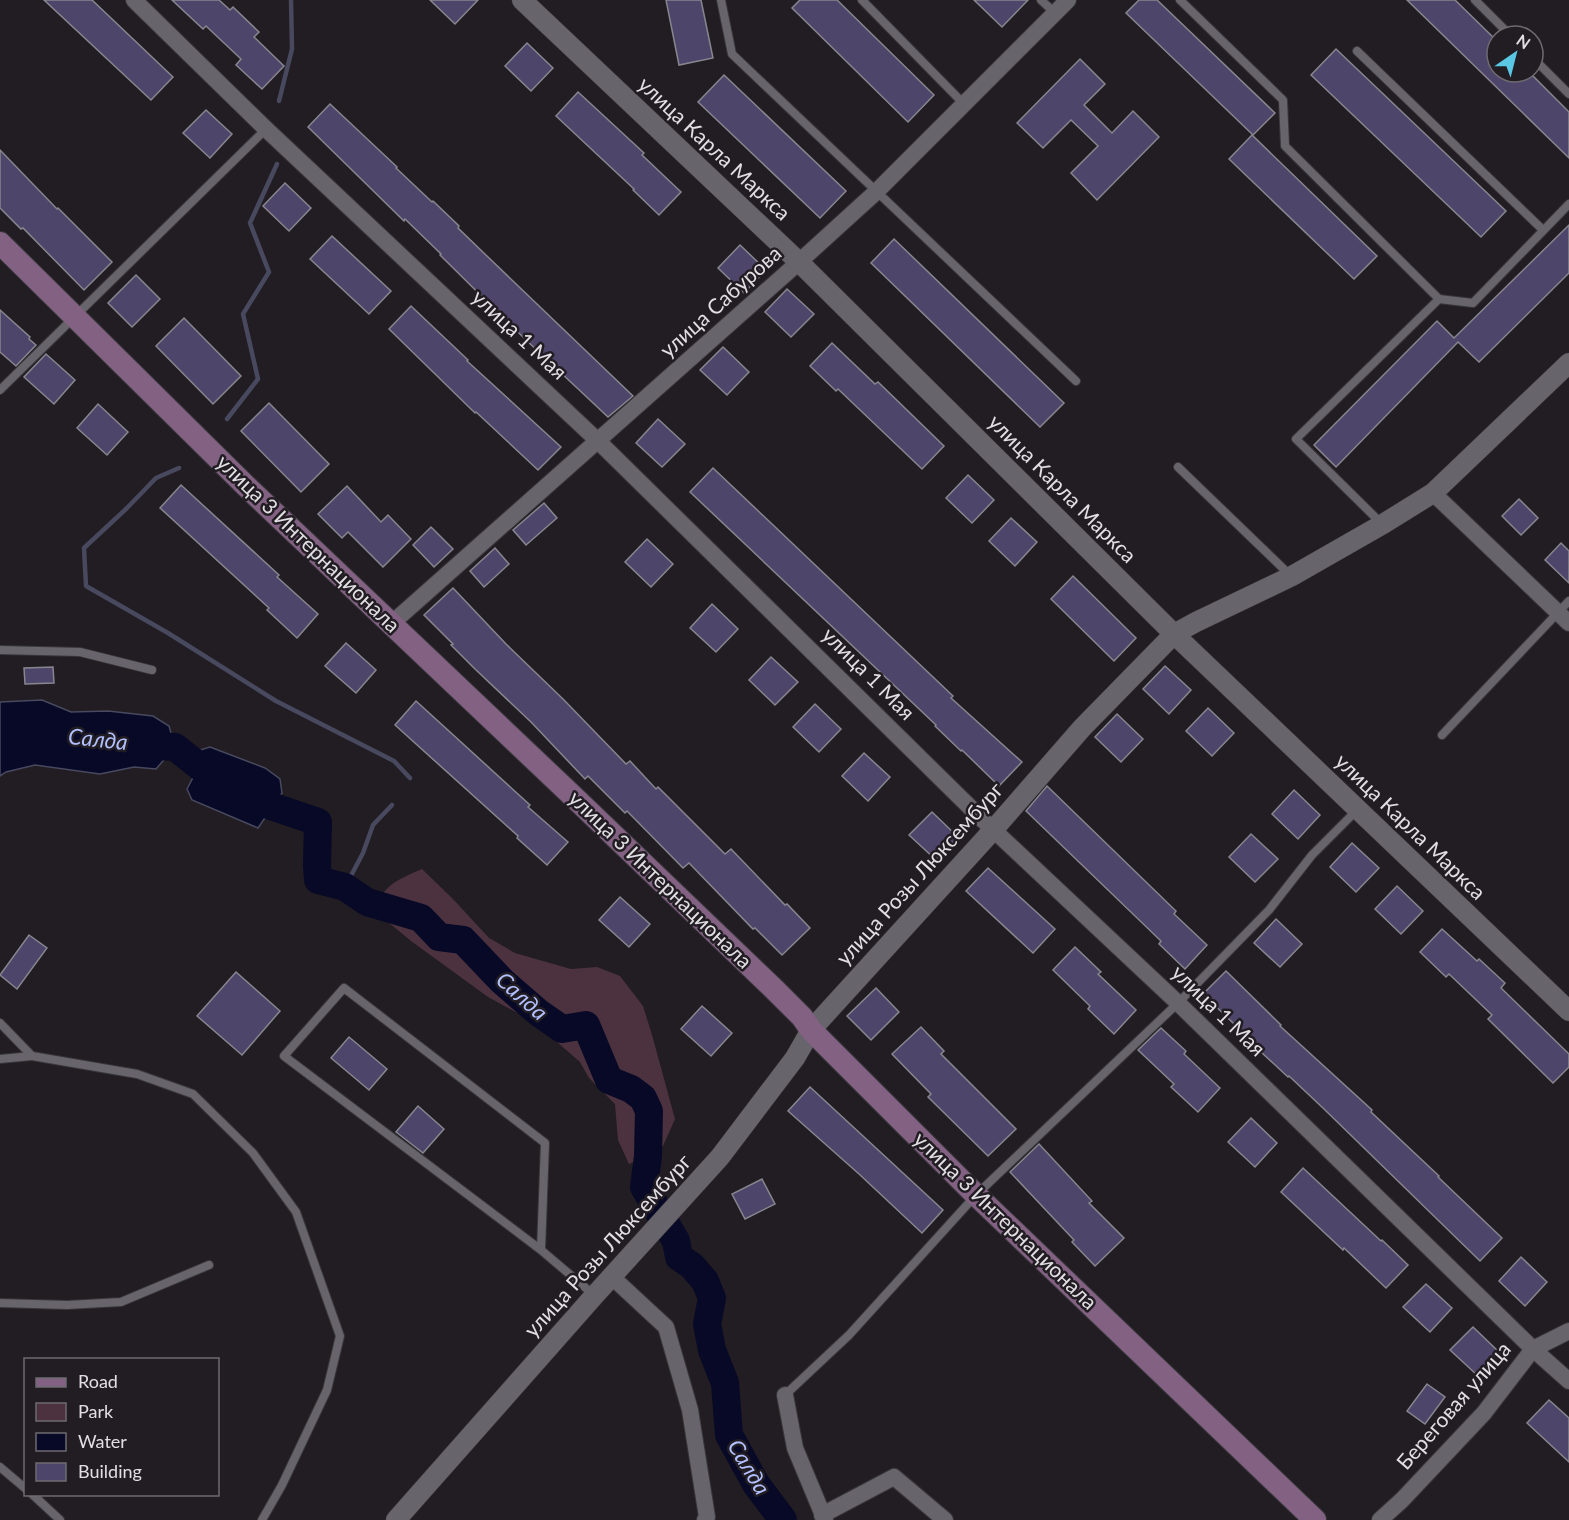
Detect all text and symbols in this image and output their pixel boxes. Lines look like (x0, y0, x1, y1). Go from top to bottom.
north arrow (1485, 24, 1545, 84)
text: N (1513, 30, 1534, 53)
street label: улица Карла Маркса (634, 71, 796, 225)
street label: улица Сабурова (654, 240, 786, 362)
street label: улица 1 Мая (468, 284, 573, 384)
street label: улица Карла Маркса (984, 409, 1142, 567)
street label: улица 3 Интернационала (212, 449, 406, 637)
street label: улица 1 Мая (818, 622, 920, 724)
water label: Салда (67, 722, 129, 755)
street label: улица Карла Маркса (1331, 748, 1491, 904)
street label: улица Розы Люксембург (830, 776, 1008, 970)
street label: улица 3 Интернационала (564, 785, 758, 973)
street label: улица 1 Мая (1167, 959, 1271, 1061)
water label: Салда (491, 966, 553, 1026)
street label: улица 3 Интернационала (909, 1126, 1103, 1314)
street label: улица Розы Люксембург (518, 1148, 696, 1342)
street label: Береговая улица (1391, 1336, 1515, 1474)
legend (24, 1358, 219, 1496)
text: Road (78, 1370, 118, 1392)
text: Park (78, 1400, 114, 1422)
text: Water (78, 1430, 127, 1452)
water label: Салда (723, 1434, 776, 1499)
text: Building (78, 1460, 142, 1482)

